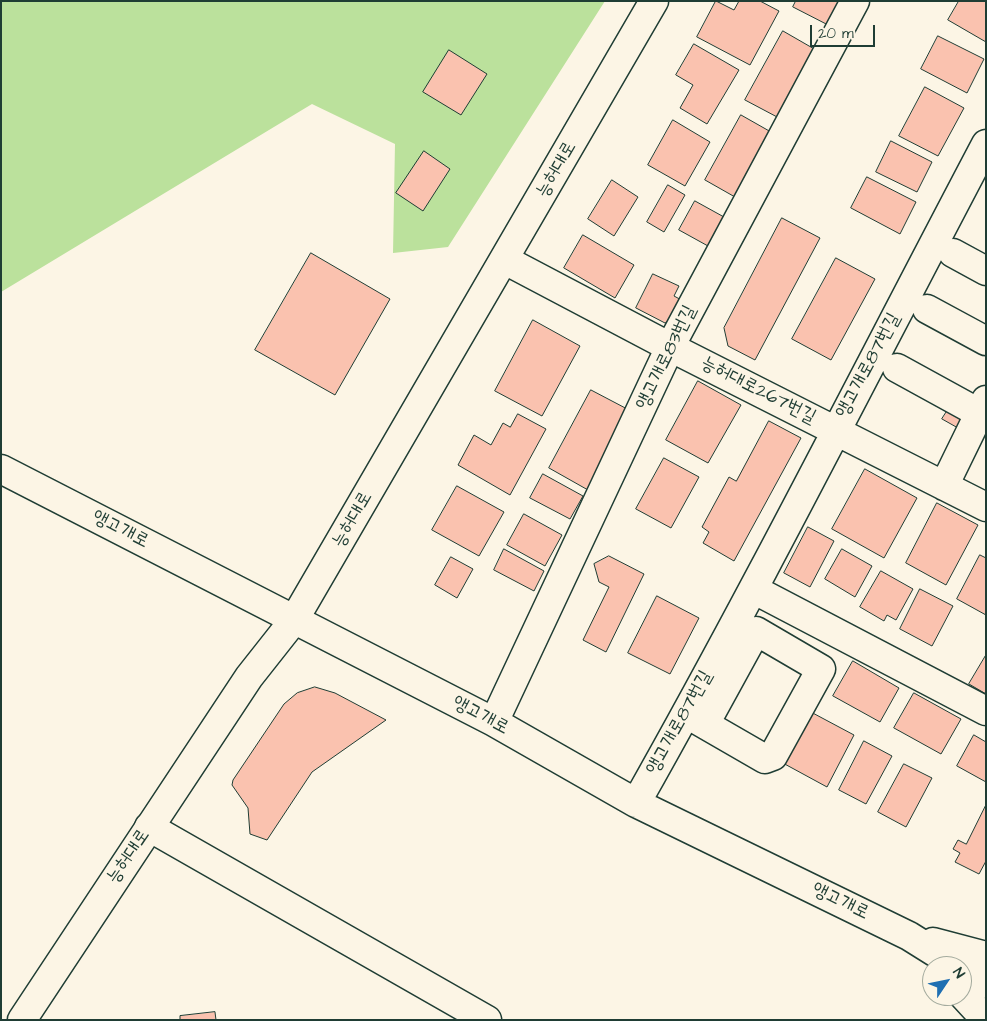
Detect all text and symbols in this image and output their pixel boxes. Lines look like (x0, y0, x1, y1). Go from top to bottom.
scale bar (812, 15, 877, 47)
text: 20 m (818, 23, 854, 44)
street label: 능허대로 (532, 138, 582, 202)
street label: 앵고개로83번길 (632, 302, 702, 414)
street label: 앵고개로87번길 (832, 310, 906, 422)
street label: 능허대로267번길 (697, 352, 819, 430)
street label: 능허대로 (328, 488, 378, 552)
street label: 앵고개로 (88, 506, 152, 554)
street label: 앵고개로87번길 (642, 667, 718, 779)
street label: 앵고개로 (448, 692, 512, 740)
street label: 능허대로 (102, 825, 156, 889)
street label: 앵고개로 (808, 878, 872, 926)
north arrow (922, 956, 972, 1006)
text: N (948, 964, 969, 982)

